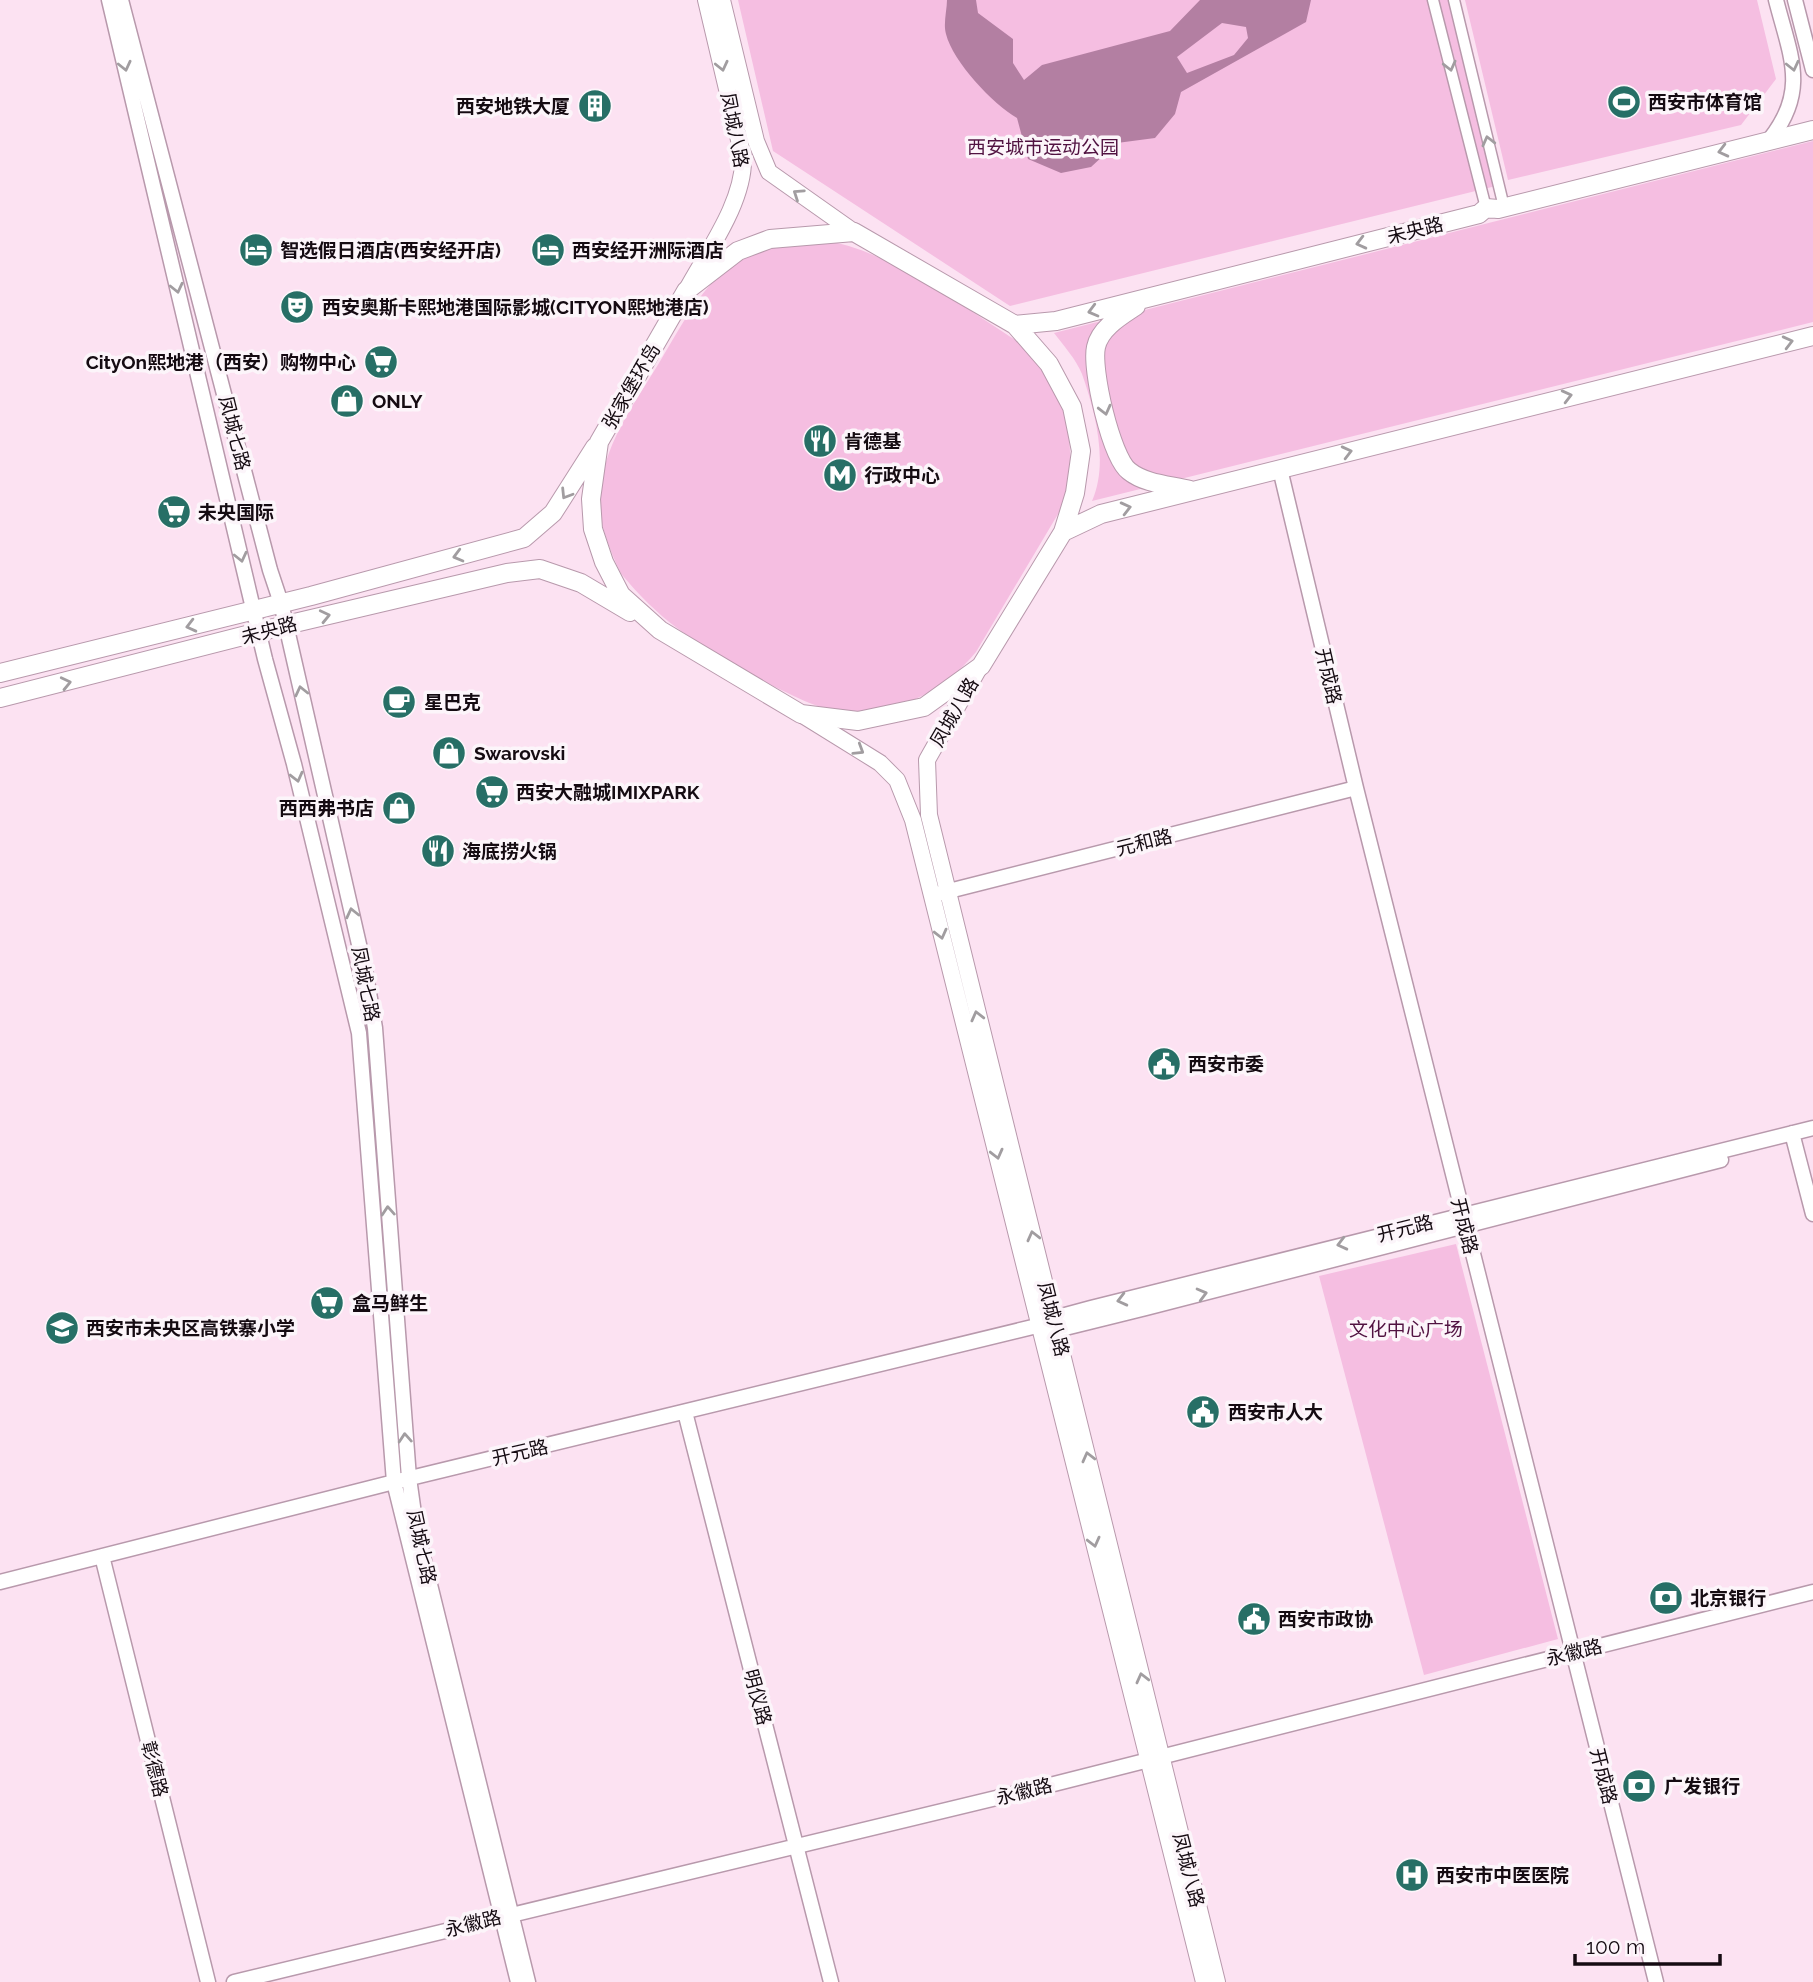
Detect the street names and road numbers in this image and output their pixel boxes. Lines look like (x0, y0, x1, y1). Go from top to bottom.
street label: 凤城八路 (717, 91, 753, 169)
street label: 未央路 (1385, 212, 1445, 248)
street label: 张家堡环岛 (598, 339, 664, 433)
street label: 凤城七路 (215, 393, 255, 473)
street label: 未央路 (239, 612, 299, 648)
street label: 开成路 (1312, 646, 1346, 706)
street label: 凤城八路 (925, 674, 983, 750)
street label: 元和路 (1114, 824, 1174, 860)
street label: 凤城七路 (348, 945, 384, 1023)
street label: 开成路 (1447, 1196, 1483, 1256)
street label: 开元路 (1375, 1210, 1435, 1246)
street label: 凤城八路 (1034, 1279, 1074, 1359)
street label: 开元路 (490, 1435, 550, 1469)
street label: 凤城七路 (403, 1508, 441, 1586)
street label: 永徽路 (1544, 1634, 1604, 1670)
street label: 明仪路 (740, 1667, 776, 1727)
street label: 彰德路 (137, 1739, 173, 1799)
street label: 开成路 (1586, 1746, 1622, 1806)
street label: 永徽路 (994, 1773, 1054, 1809)
street label: 凤城八路 (1169, 1830, 1209, 1910)
street label: 永徽路 (443, 1905, 503, 1941)

